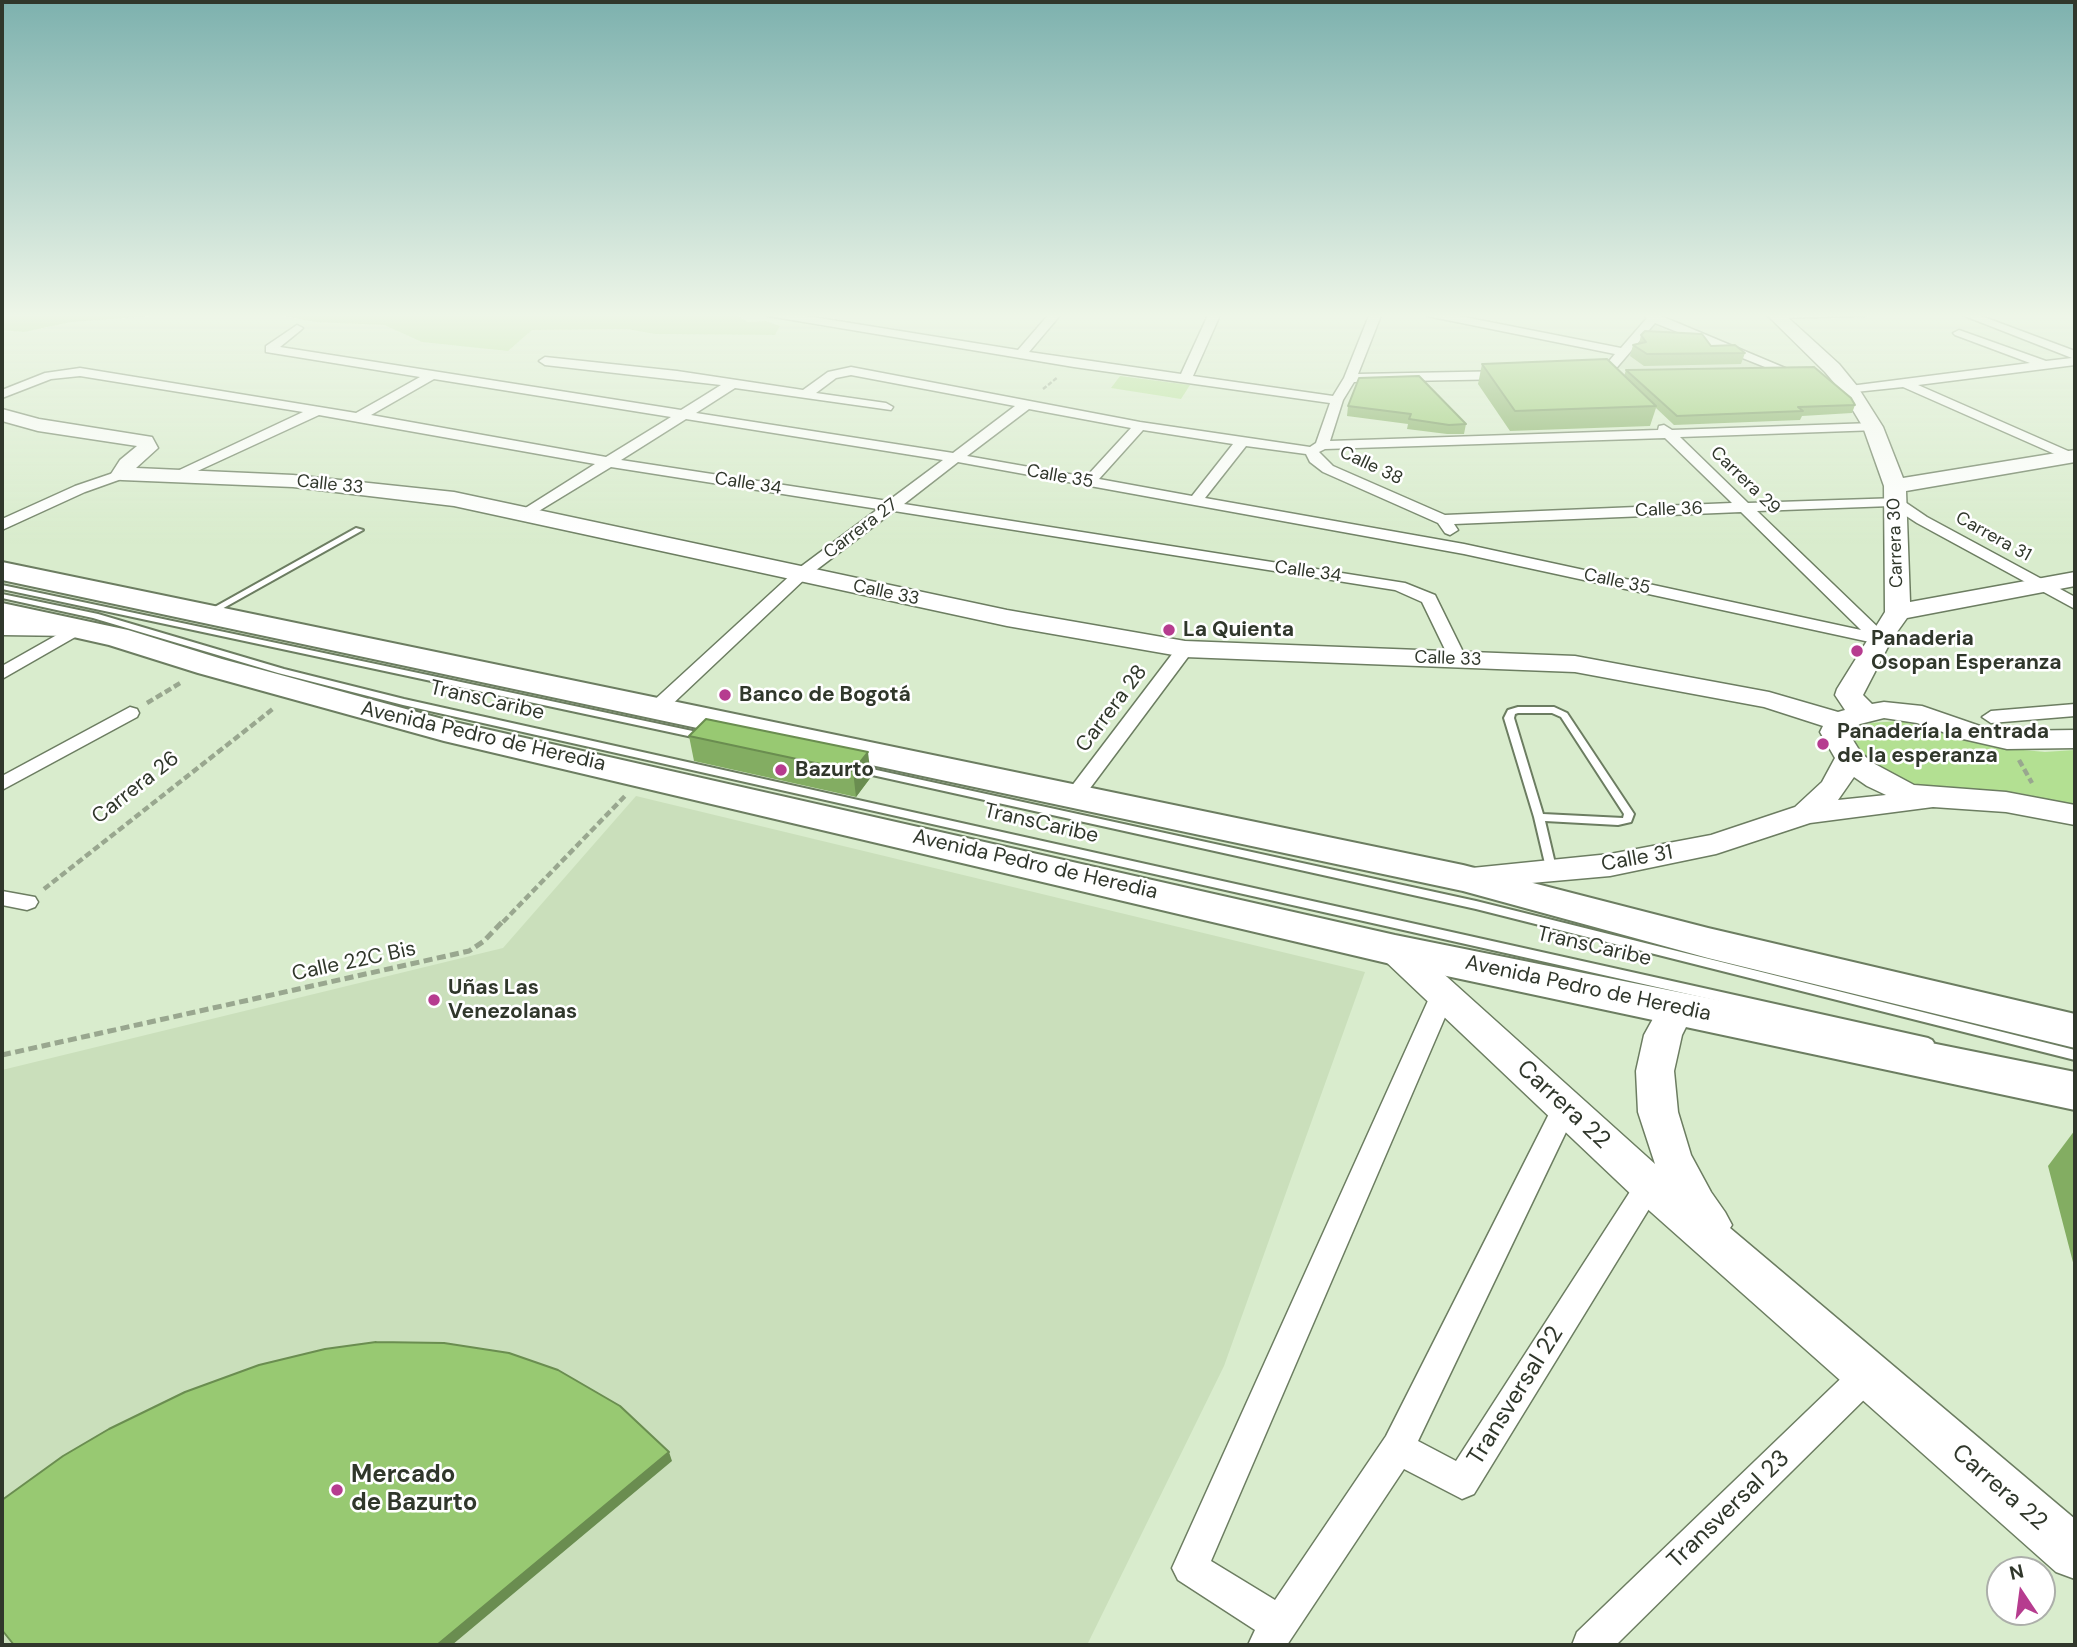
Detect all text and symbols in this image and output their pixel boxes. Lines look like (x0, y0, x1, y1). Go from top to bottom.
street label: Calle 38 (1336, 442, 1406, 490)
street label: Carrera 29 (1706, 442, 1784, 520)
street label: Calle 35 (1025, 461, 1095, 493)
street label: Calle 34 (713, 468, 783, 500)
street label: Calle 33 (296, 471, 364, 499)
street label: Carrera 27 (820, 494, 902, 564)
street label: Calle 36 (1635, 498, 1703, 522)
street label: Carrera 30 (1884, 498, 1908, 588)
street label: Carrera 31 (1951, 507, 2035, 567)
street label: Calle 34 (1273, 557, 1343, 587)
street label: Calle 35 (1582, 564, 1652, 600)
street label: Calle 33 (851, 575, 921, 611)
place label: La Quienta (1183, 617, 1294, 643)
marker: La Quienta (1161, 622, 1177, 638)
place label: Panaderia Osopan Esperanza (1871, 626, 2062, 676)
marker: Panaderia Osopan Esperanza (1849, 643, 1865, 659)
street label: Calle 33 (1414, 647, 1482, 671)
street label: Carrera 28 (1071, 660, 1153, 758)
street label: TransCaribe (427, 676, 547, 726)
place label: Banco de Bogotá (739, 682, 911, 708)
marker: Banco de Bogotá (717, 687, 733, 703)
street label: Avenida Pedro de Heredia (358, 697, 608, 777)
place label: Panadería la entrada de la esperanza (1837, 719, 2049, 769)
marker: Panadería la entrada de la esperanza (1815, 736, 1831, 752)
street label: Carrera 26 (87, 746, 185, 830)
place label: Bazurto (795, 757, 874, 783)
marker: Bazurto (773, 762, 789, 778)
street label: TransCaribe (981, 799, 1101, 849)
street label: Avenida Pedro de Heredia (910, 825, 1160, 905)
street label: Calle 31 (1599, 840, 1675, 878)
street label: TransCaribe (1534, 922, 1654, 972)
street label: Calle 22C Bis (290, 937, 418, 987)
street label: Avenida Pedro de Heredia (1463, 951, 1713, 1027)
place label: Uñas Las Venezolanas (448, 975, 577, 1025)
marker: Uñas Las Venezolanas (426, 992, 442, 1008)
street label: Carrera 22 (1510, 1055, 1616, 1155)
street label: Transversal 22 (1462, 1321, 1570, 1471)
street label: Carrera 22 (1945, 1439, 2053, 1537)
street label: Transversal 23 (1662, 1445, 1796, 1575)
place label: Mercado de Bazurto (351, 1462, 477, 1518)
marker: Mercado de Bazurto (329, 1482, 345, 1498)
north arrow (1986, 1556, 2056, 1626)
text: N (2007, 1558, 2026, 1586)

